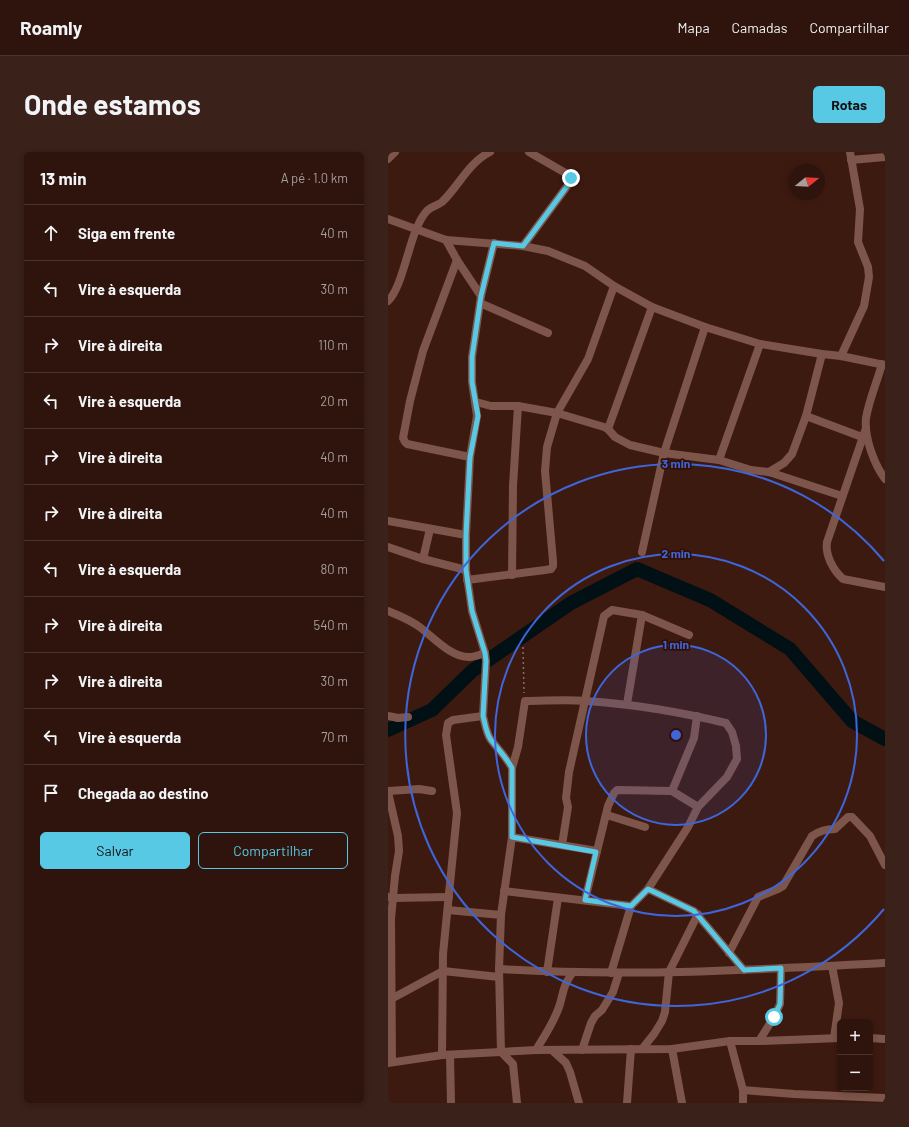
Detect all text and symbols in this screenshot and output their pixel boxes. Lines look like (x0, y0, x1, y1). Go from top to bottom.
text: Roamly (20, 16, 82, 39)
text: Mapa (678, 19, 710, 36)
text: Camadas (732, 19, 787, 36)
text: Compartilhar (809, 19, 889, 36)
button: Rotas (813, 86, 885, 123)
text: Onde estamos (24, 87, 201, 121)
north arrow (789, 164, 825, 200)
text: 13 min (40, 168, 86, 188)
route end (562, 169, 580, 187)
text: A pé · 1.0 km (281, 170, 348, 186)
icon: ahead (40, 222, 62, 244)
text: Siga em frente (78, 224, 175, 242)
text: 40 m (320, 225, 348, 241)
icon: left (40, 278, 62, 300)
text: Vire à esquerda (78, 280, 181, 298)
text: 30 m (321, 281, 348, 297)
icon: right (40, 334, 62, 356)
text: Vire à direita (78, 336, 162, 354)
text: 110 m (318, 337, 348, 353)
icon: left (40, 390, 62, 412)
text: Vire à esquerda (78, 392, 181, 410)
text: 20 m (320, 393, 348, 409)
icon: right (40, 446, 62, 468)
text: Vire à direita (78, 448, 162, 466)
text: 40 m (320, 449, 348, 465)
text: 3 min (662, 456, 690, 470)
icon: right (40, 502, 62, 524)
text: Vire à direita (78, 504, 162, 522)
text: 40 m (320, 505, 348, 521)
text: 2 min (662, 546, 690, 560)
icon: left (40, 558, 62, 580)
text: Vire à esquerda (78, 560, 181, 578)
text: 80 m (321, 561, 348, 577)
icon: right (40, 614, 62, 636)
text: Vire à direita (78, 616, 162, 634)
text: 540 m (313, 617, 348, 633)
text: 1 min (663, 637, 689, 651)
icon: right (40, 670, 62, 692)
text: Vire à direita (78, 672, 162, 690)
text: 30 m (321, 673, 348, 689)
icon: left (40, 726, 62, 748)
text: Vire à esquerda (78, 728, 181, 746)
centre of rings (669, 728, 683, 742)
text: 70 m (321, 729, 348, 745)
icon: arrive (40, 782, 62, 804)
text: Chegada ao destino (78, 784, 209, 802)
button: Salvar (40, 832, 190, 869)
button: Compartilhar (198, 832, 348, 869)
route start (765, 1008, 783, 1026)
map controls (837, 1019, 873, 1091)
button: + (837, 1019, 873, 1055)
button: − (837, 1055, 873, 1091)

